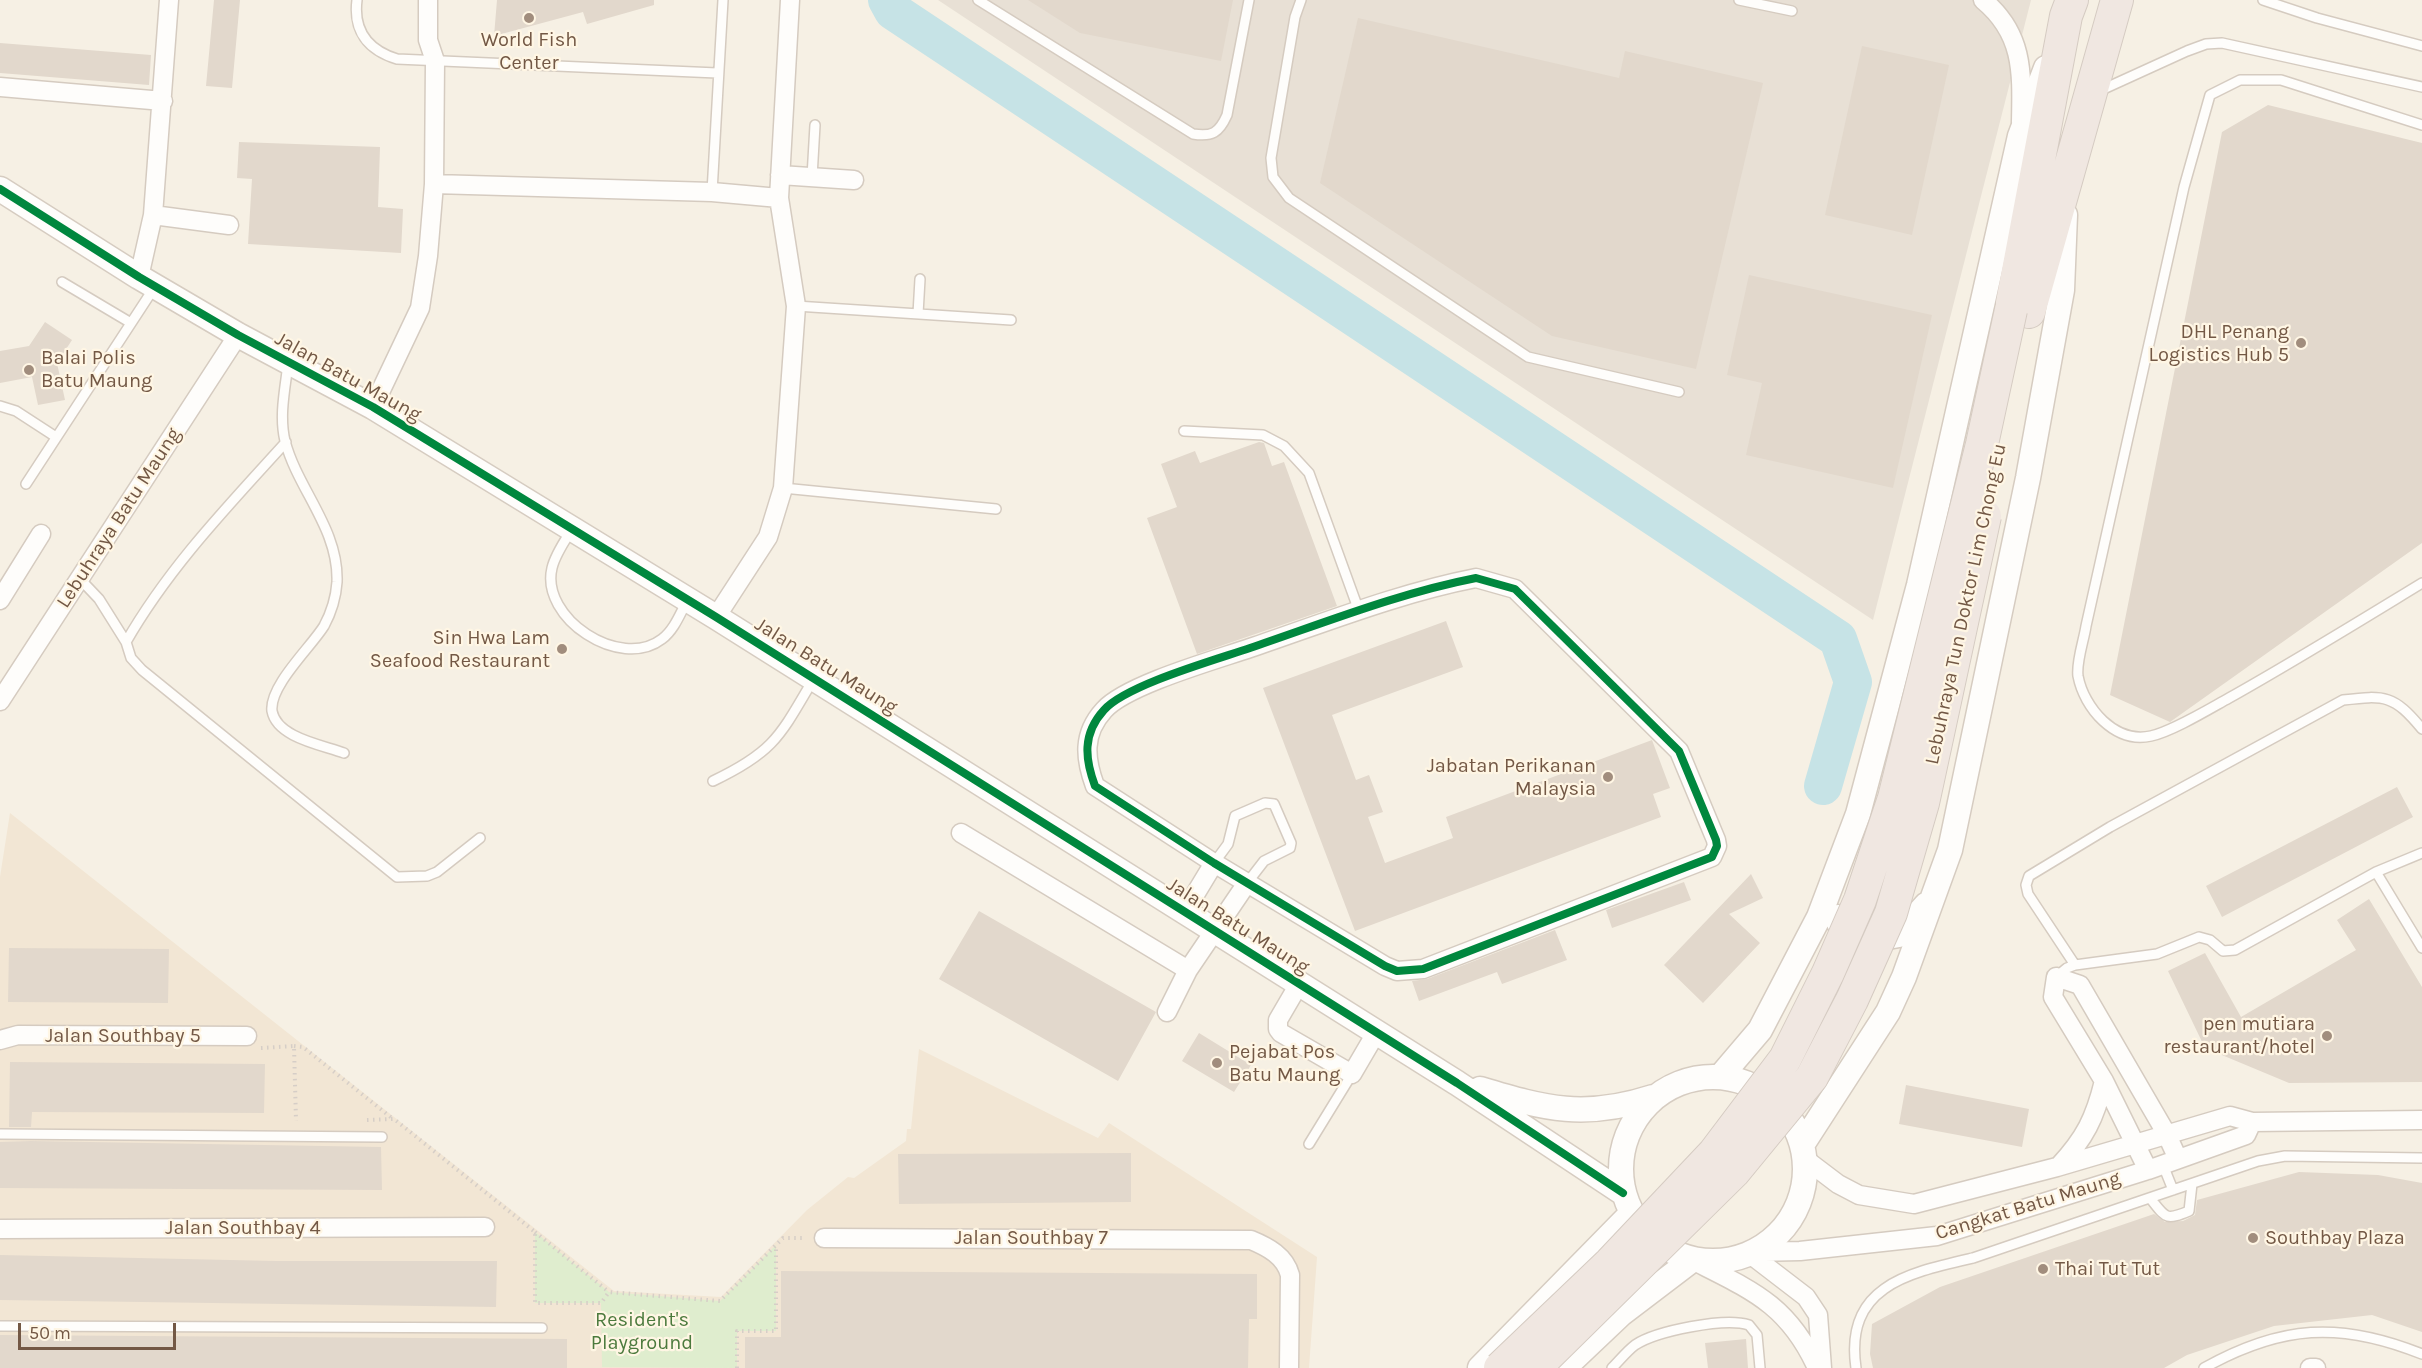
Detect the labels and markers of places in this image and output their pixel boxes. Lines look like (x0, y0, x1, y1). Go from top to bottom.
marker: World Fish Center (522, 11, 536, 25)
place label: World Fish Center (481, 28, 577, 75)
place label: DHL Penang Logistics Hub 5 (2149, 320, 2289, 367)
marker: DHL Penang Logistics Hub 5 (2294, 336, 2308, 350)
place label: Balai Polis Batu Maung (41, 346, 152, 393)
marker: Balai Polis Batu Maung (22, 363, 36, 377)
place label: Sin Hwa Lam Seafood Restaurant (370, 626, 550, 673)
marker: Sin Hwa Lam Seafood Restaurant (555, 642, 569, 656)
place label: Jabatan Perikanan Malaysia (1427, 754, 1596, 801)
marker: Jabatan Perikanan Malaysia (1601, 770, 1615, 784)
place label: pen mutiara restaurant/hotel (2164, 1012, 2315, 1059)
marker: pen mutiara restaurant/hotel (2320, 1029, 2334, 1043)
place label: Pejabat Pos Batu Maung (1229, 1040, 1340, 1087)
marker: Pejabat Pos Batu Maung (1210, 1056, 1224, 1070)
place label: Southbay Plaza (2265, 1226, 2405, 1250)
marker: Southbay Plaza (2246, 1231, 2260, 1245)
place label: Thai Tut Tut (2055, 1257, 2160, 1281)
marker: Thai Tut Tut (2036, 1262, 2050, 1276)

